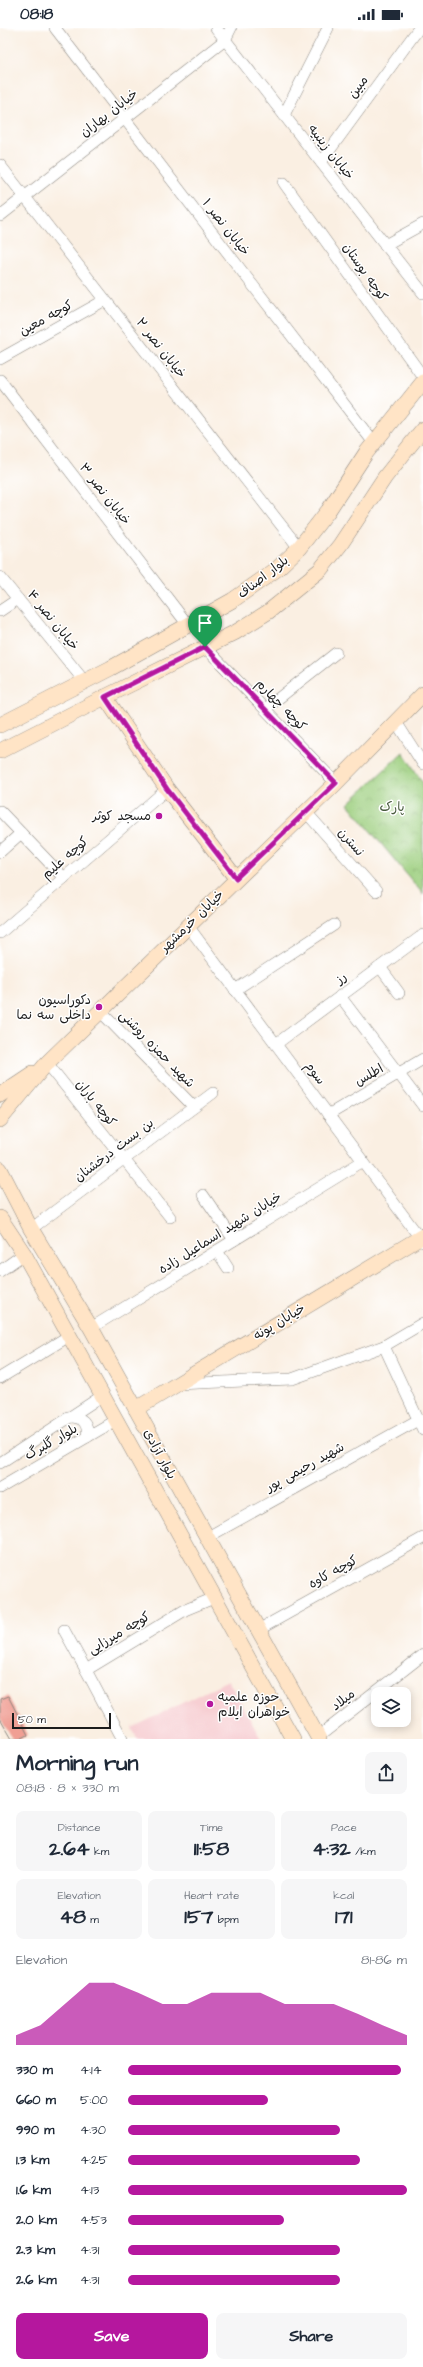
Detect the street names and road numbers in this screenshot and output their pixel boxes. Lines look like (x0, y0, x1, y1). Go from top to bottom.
street label: مبین (344, 72, 372, 102)
street label: خیابان بهاران (76, 85, 142, 141)
street label: خیابان زینبیه (304, 121, 358, 183)
street label: خیابان نصر ۱ (198, 195, 254, 259)
street label: کوچه بوستان (338, 239, 392, 305)
street label: کوچه معین (16, 296, 76, 340)
street label: خیابان نصر ۲ (132, 314, 190, 382)
street label: خیابان نصر ۳ (75, 459, 135, 529)
street label: بلوار اصناف (234, 551, 292, 603)
street label: خیابان نصر ۴ (23, 586, 83, 654)
street label: کوچه چهارم (251, 675, 311, 736)
street label: نسترن (334, 824, 368, 860)
street label: کوچه علیم (38, 832, 93, 884)
street label: خیابان خرمشهر (155, 886, 228, 957)
street label: رز (331, 968, 350, 989)
street label: شهید حمزه روشنی (115, 1006, 199, 1092)
street label: سوم (300, 1058, 330, 1089)
street label: اطلس (351, 1060, 387, 1090)
street label: کوچه باران (72, 1076, 121, 1131)
street label: بن بست درخشنان (70, 1114, 158, 1186)
street label: خیابان شهید اسماعیل زاده (155, 1188, 285, 1278)
street label: خیابان پونه (249, 1299, 309, 1345)
street label: بلوار گلبرگ (21, 1420, 81, 1464)
street label: بلوار آزادی (139, 1426, 181, 1482)
street label: شهید رحیمی پور (262, 1438, 347, 1496)
street label: کوچه کاوه (305, 1551, 361, 1593)
street label: کوچه میرزایی (85, 1607, 154, 1659)
street label: میلاد (327, 1685, 359, 1715)

